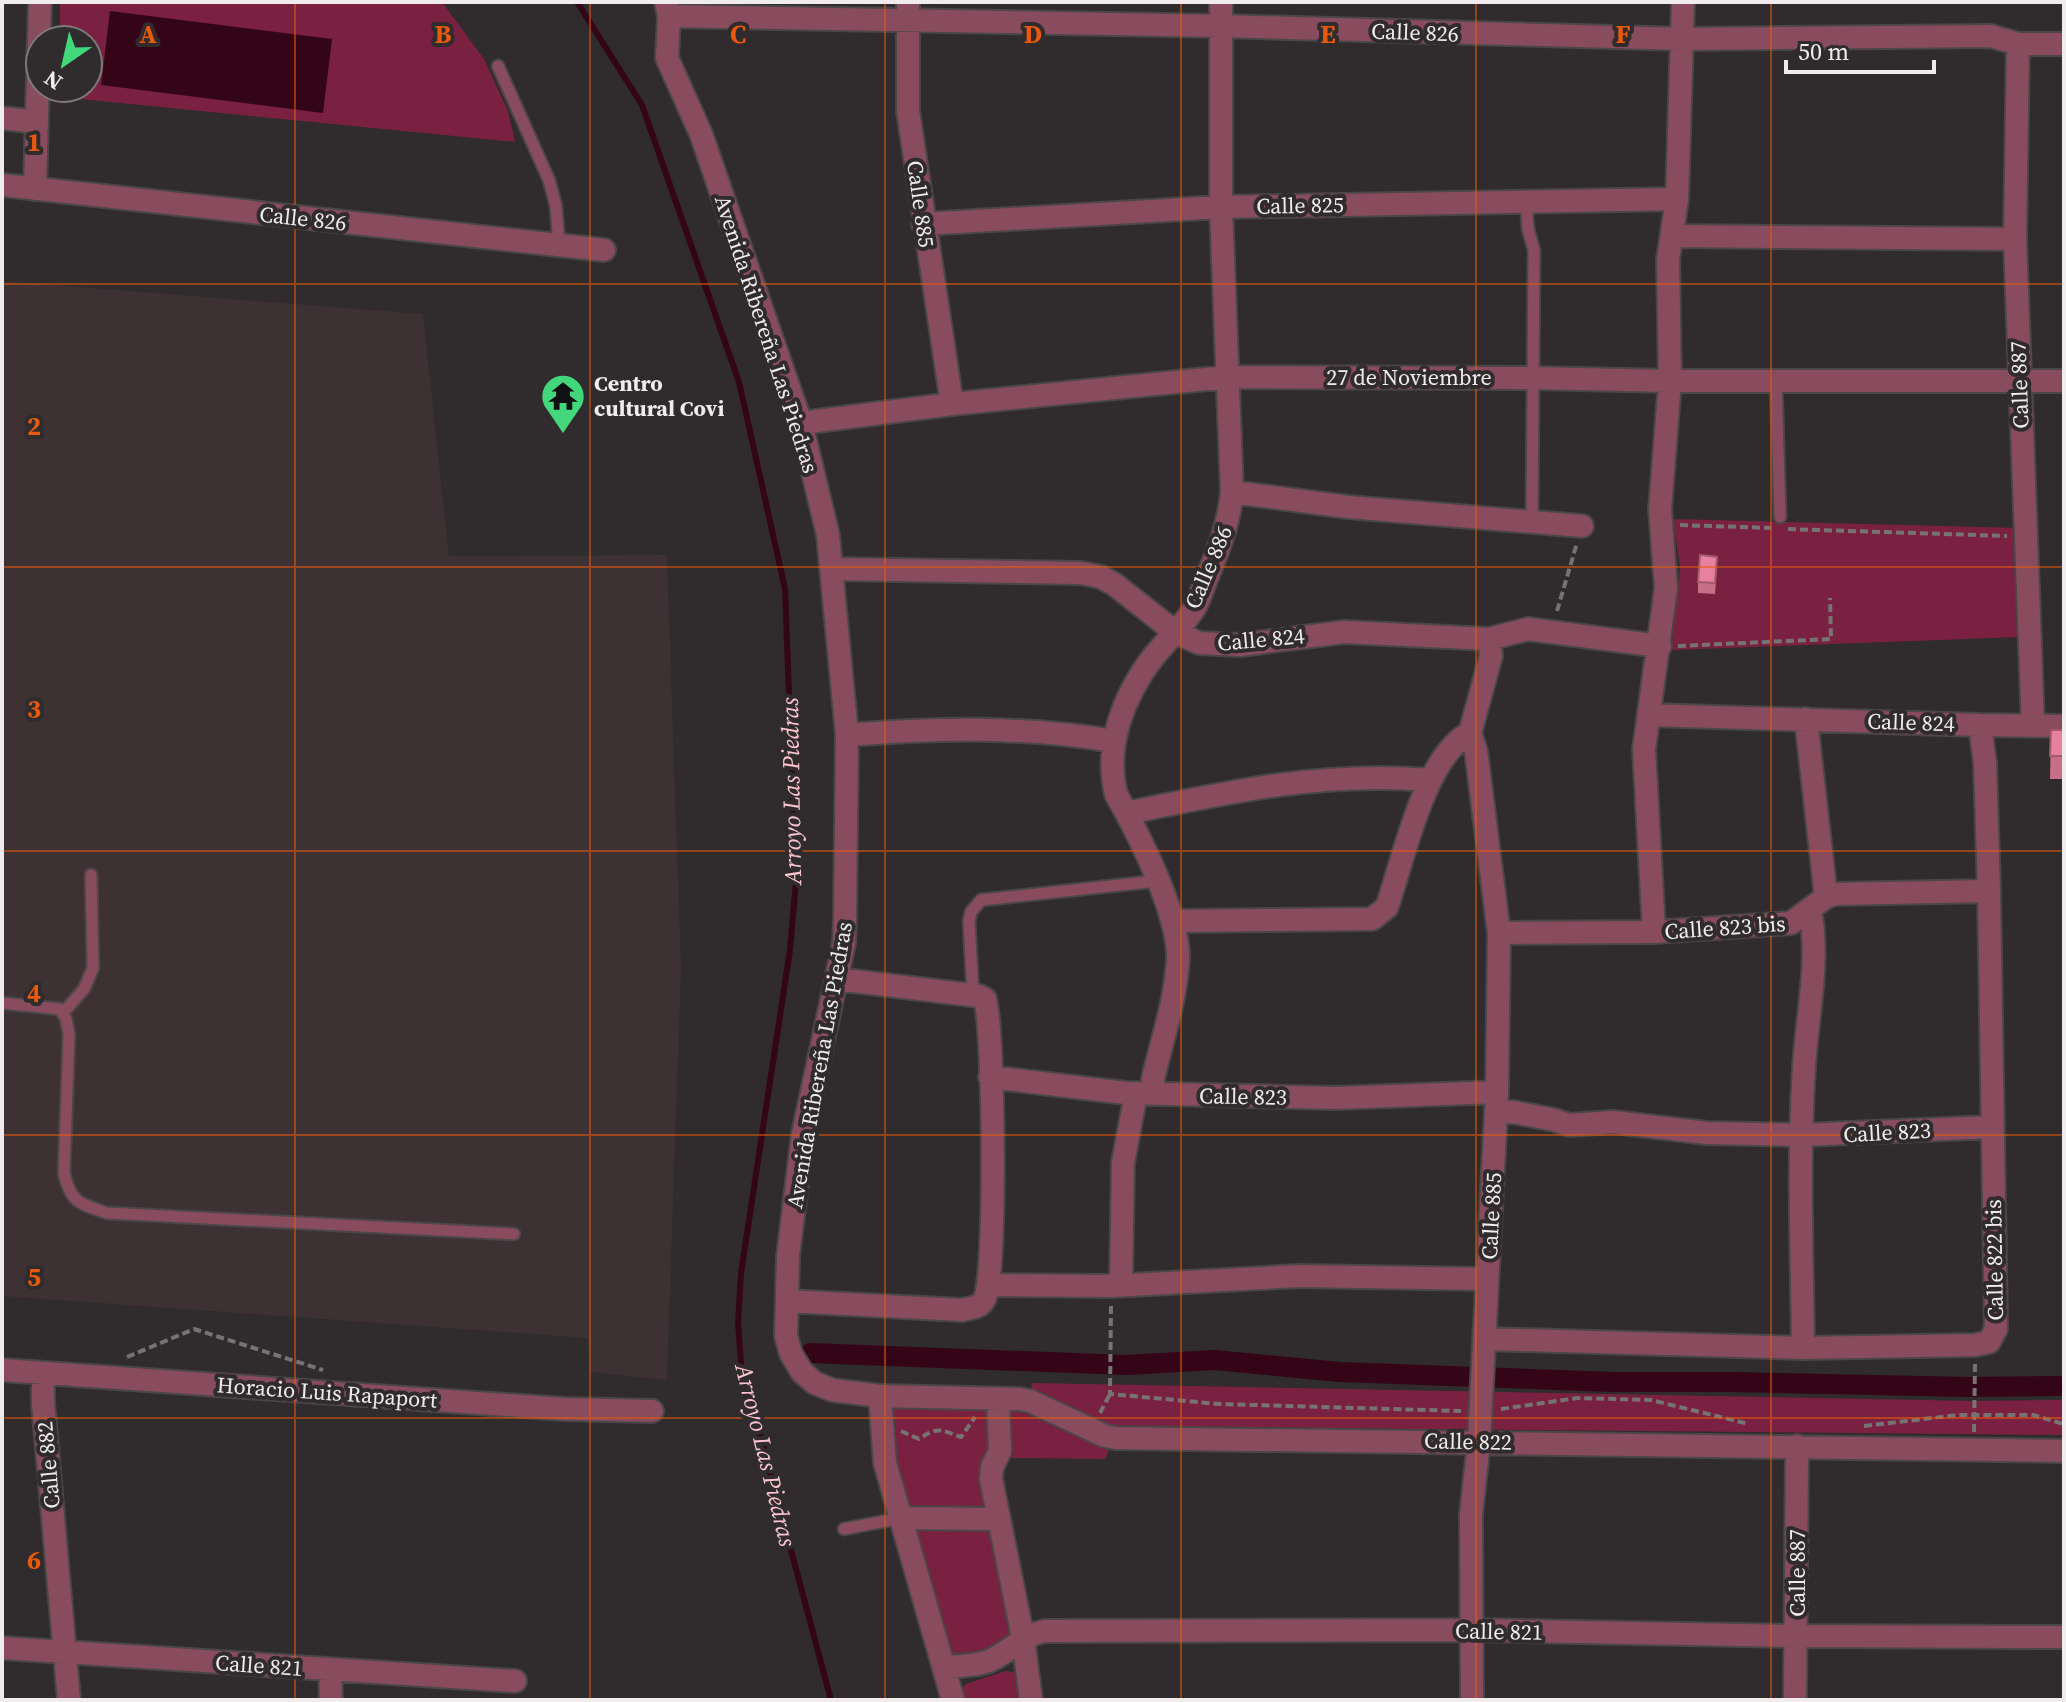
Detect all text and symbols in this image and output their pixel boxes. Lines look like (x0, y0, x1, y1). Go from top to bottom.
street label: Calle 826 (1371, 15, 1459, 49)
text: A (139, 16, 157, 52)
text: B (435, 16, 452, 52)
text: C (730, 16, 746, 52)
text: D (1024, 16, 1042, 52)
text: E (1320, 16, 1336, 52)
text: F (1615, 16, 1631, 52)
north arrow (24, 24, 104, 104)
scale bar (1786, 24, 1934, 74)
text: 50 m (1798, 35, 1849, 68)
text: N (38, 64, 68, 97)
text: 1 (27, 124, 41, 160)
street label: Calle 885 (900, 159, 942, 249)
street label: Calle 825 (1256, 189, 1344, 221)
street label: Avenida Ribereña Las Piedras (708, 191, 826, 477)
street label: Calle 826 (258, 199, 348, 237)
street label: Calle 887 (2002, 341, 2036, 429)
street label: 27 de Noviembre (1326, 362, 1492, 392)
place label: Centro cultural Covi (594, 368, 724, 423)
temple icon: Centro cultural Covi (539, 372, 587, 435)
text: 2 (27, 408, 41, 444)
street label: Calle 886 (1177, 521, 1239, 613)
street label: Calle 824 (1216, 620, 1306, 658)
text: 3 (27, 691, 41, 727)
water label: Arroyo Las Piedras (773, 697, 809, 887)
street label: Calle 824 (1867, 705, 1955, 739)
street label: Calle 823 bis (1663, 908, 1787, 946)
street label: Avenida Ribereña Las Piedras (779, 919, 859, 1211)
text: 4 (27, 975, 41, 1011)
street label: Calle 823 (1199, 1080, 1287, 1112)
street label: Calle 823 (1843, 1115, 1931, 1149)
street label: Calle 885 (1474, 1172, 1508, 1260)
street label: Calle 822 bis (1978, 1199, 2010, 1321)
text: 5 (27, 1259, 41, 1295)
water label: Arroyo Las Piedras (727, 1358, 805, 1550)
street label: Horacio Luis Rapaport (216, 1369, 439, 1415)
street label: Calle 882 (29, 1420, 67, 1510)
street label: Calle 822 (1424, 1425, 1512, 1457)
street label: Calle 887 (1782, 1529, 1812, 1617)
text: 6 (27, 1542, 41, 1578)
street label: Calle 821 (1455, 1615, 1543, 1647)
street label: Calle 821 (214, 1647, 304, 1683)

